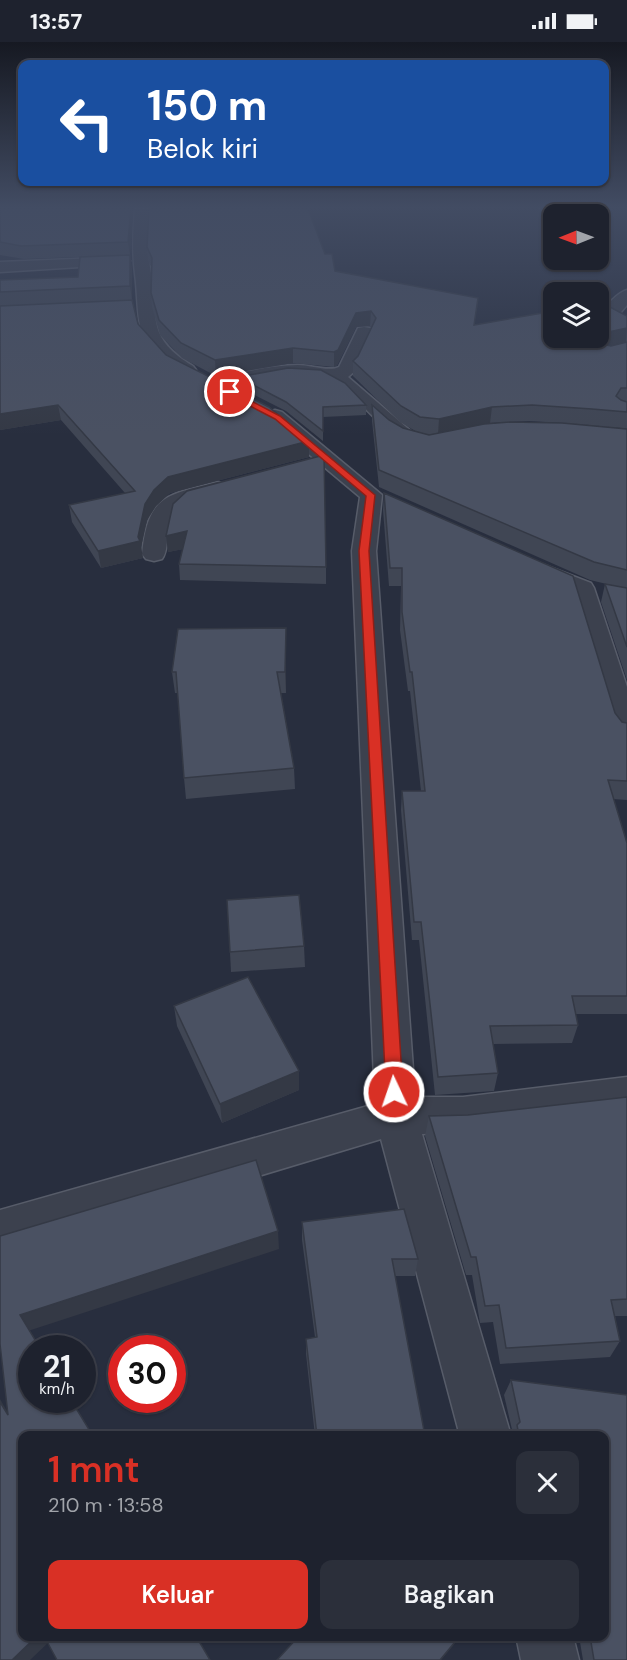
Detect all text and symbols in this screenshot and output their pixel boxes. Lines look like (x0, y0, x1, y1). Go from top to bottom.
text: 13:57 (30, 7, 82, 36)
text: 150 m (147, 78, 267, 133)
icon: left (48, 84, 126, 162)
text: Belok kiri (147, 131, 258, 166)
north arrow (543, 204, 609, 270)
map controls (543, 204, 609, 348)
button: layers (543, 282, 609, 348)
pin (204, 366, 255, 417)
icon: arrive (213, 375, 246, 408)
position arrow (362, 1060, 426, 1124)
speed limit sign: 30 (108, 1335, 186, 1413)
text: 21 (43, 1347, 71, 1386)
text: km/h (39, 1379, 75, 1399)
text: 1 mnt (48, 1446, 140, 1493)
button: close (516, 1451, 579, 1514)
text: 210 m · 13:58 (48, 1492, 164, 1518)
button: Keluar (48, 1560, 308, 1629)
button: Bagikan (320, 1560, 579, 1629)

